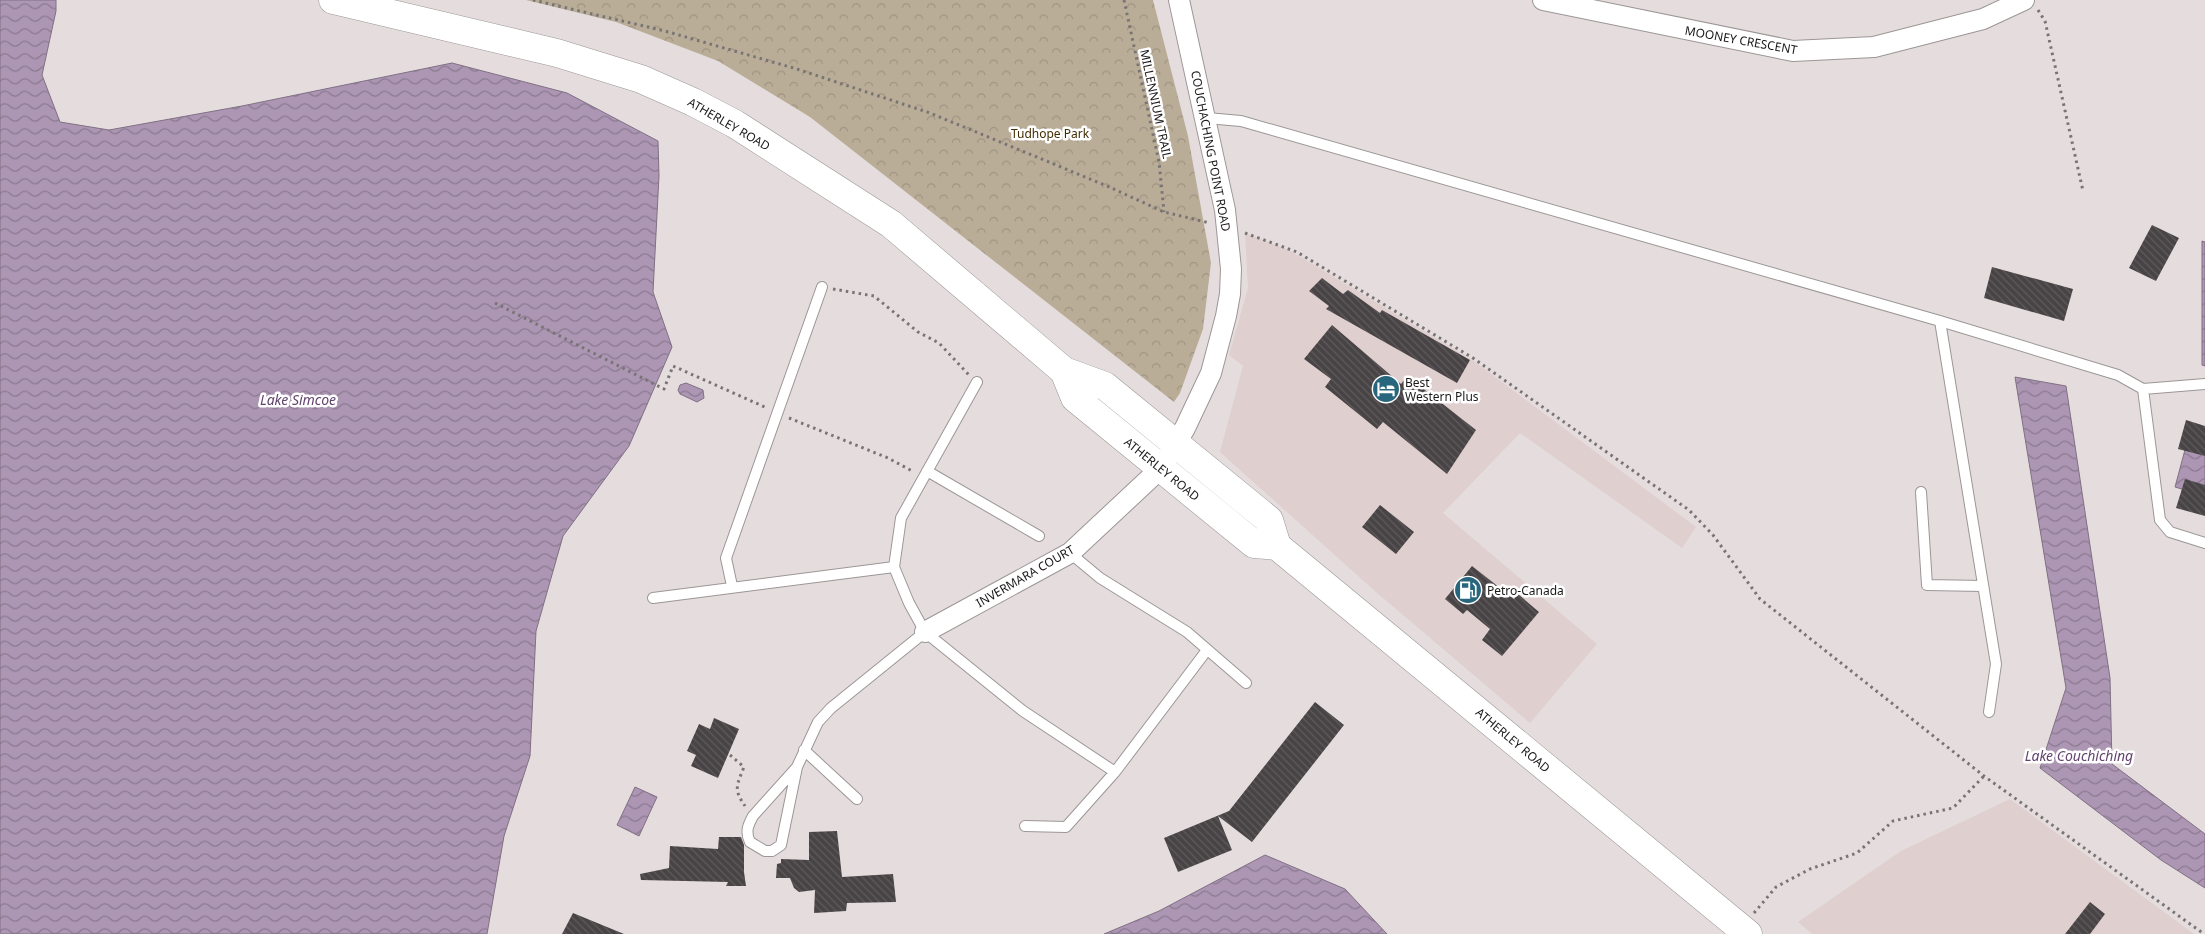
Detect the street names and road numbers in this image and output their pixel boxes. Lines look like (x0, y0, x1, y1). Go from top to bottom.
street label: MOONEY CRESCENT (1684, 22, 1799, 58)
street label: MILLENNIUM TRAIL (1136, 48, 1176, 160)
street label: COUCHACHING POINT ROAD (1187, 69, 1235, 233)
street label: ATHERLEY ROAD (685, 94, 773, 155)
street label: ATHERLEY ROAD (1121, 433, 1203, 505)
street label: INVERMARA COURT (973, 541, 1078, 611)
street label: ATHERLEY ROAD (1472, 704, 1554, 776)

